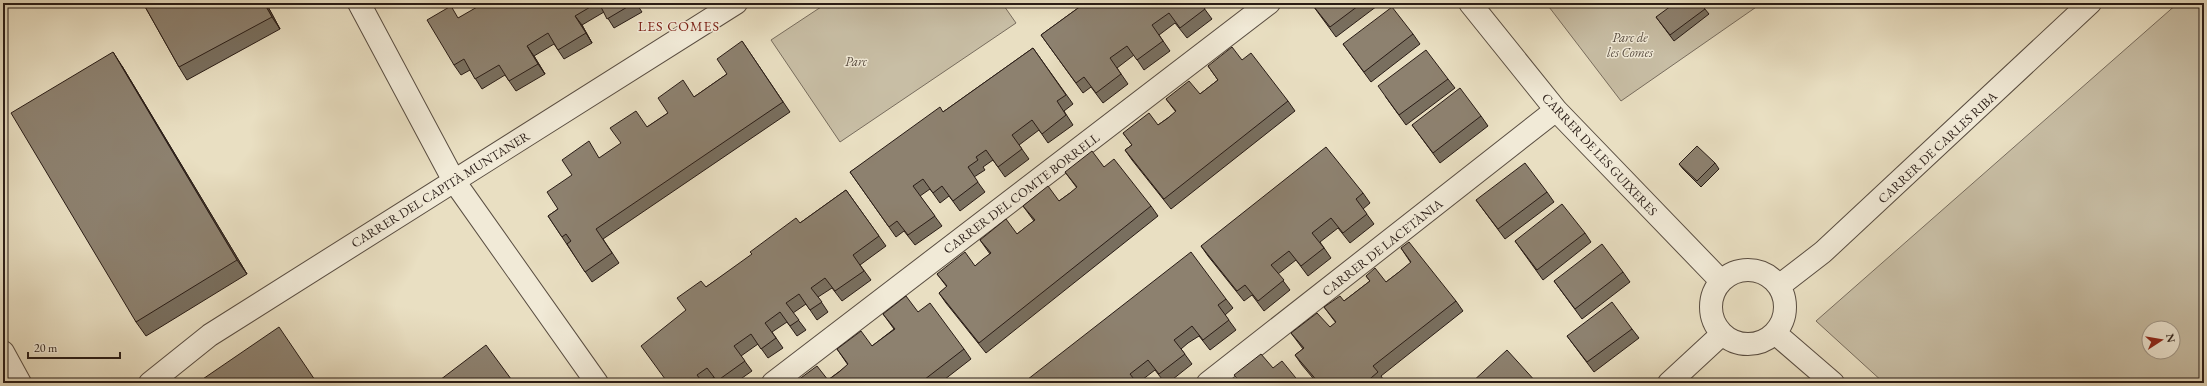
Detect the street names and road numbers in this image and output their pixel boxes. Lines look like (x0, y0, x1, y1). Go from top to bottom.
street label: CARRER DE CARLES RIBA (1874, 87, 2001, 207)
street label: CARRER DE LES GUIXERES (1538, 89, 1661, 219)
street label: CARRER DEL CAPITÀ MUNTANER (348, 127, 533, 252)
street label: CARRER DEL COMTE BORRELL (940, 129, 1103, 258)
street label: CARRER DE LACETÀNIA (1318, 194, 1447, 300)

